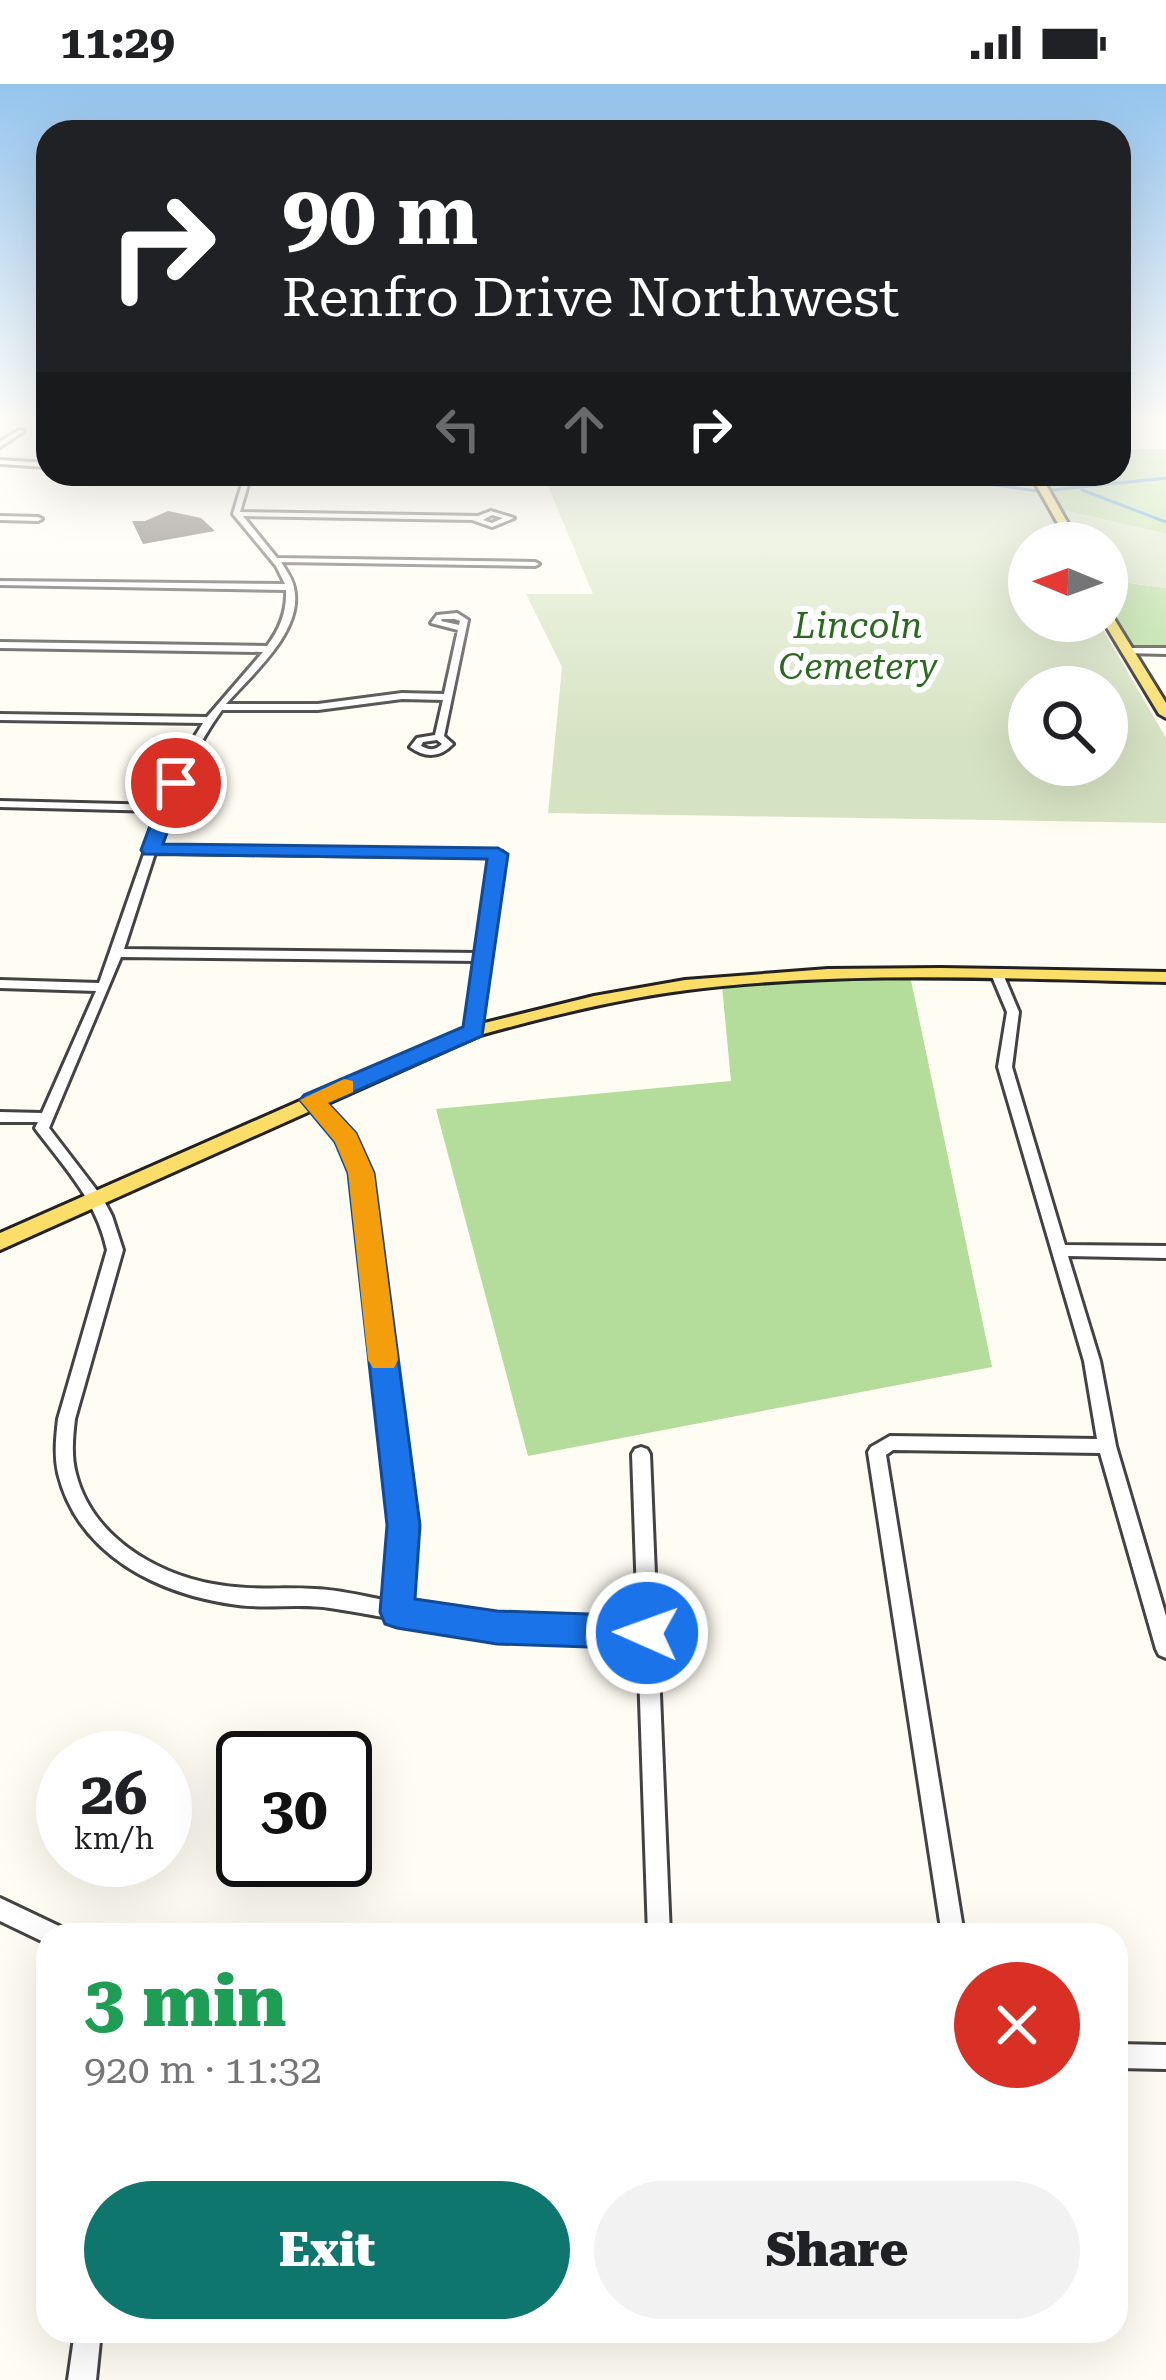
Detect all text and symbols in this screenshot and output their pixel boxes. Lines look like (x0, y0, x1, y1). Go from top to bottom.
text: 11:29 (60, 16, 175, 69)
text: 90 m (282, 166, 478, 264)
icon: right (84, 168, 240, 324)
text: Renfro Drive Northwest (282, 266, 900, 329)
icon: left (425, 396, 491, 462)
icon: ahead (551, 396, 617, 462)
icon: right (677, 396, 743, 462)
north arrow (1008, 522, 1128, 642)
map controls (1008, 522, 1128, 786)
park label: Lincoln Cemetery (778, 605, 938, 688)
button: search (1008, 666, 1128, 786)
pin (125, 732, 227, 834)
icon: arrive (143, 750, 209, 816)
position arrow (584, 1570, 710, 1696)
speed limit sign: 30 (216, 1731, 372, 1887)
text: 26 (80, 1758, 148, 1829)
text: km/h (74, 1821, 154, 1856)
text: 3 min (84, 1959, 286, 2044)
button: close (954, 1962, 1080, 2088)
text: 920 m · 11:32 (84, 2047, 322, 2093)
button: Exit (84, 2181, 570, 2319)
button: Share (594, 2181, 1080, 2319)

